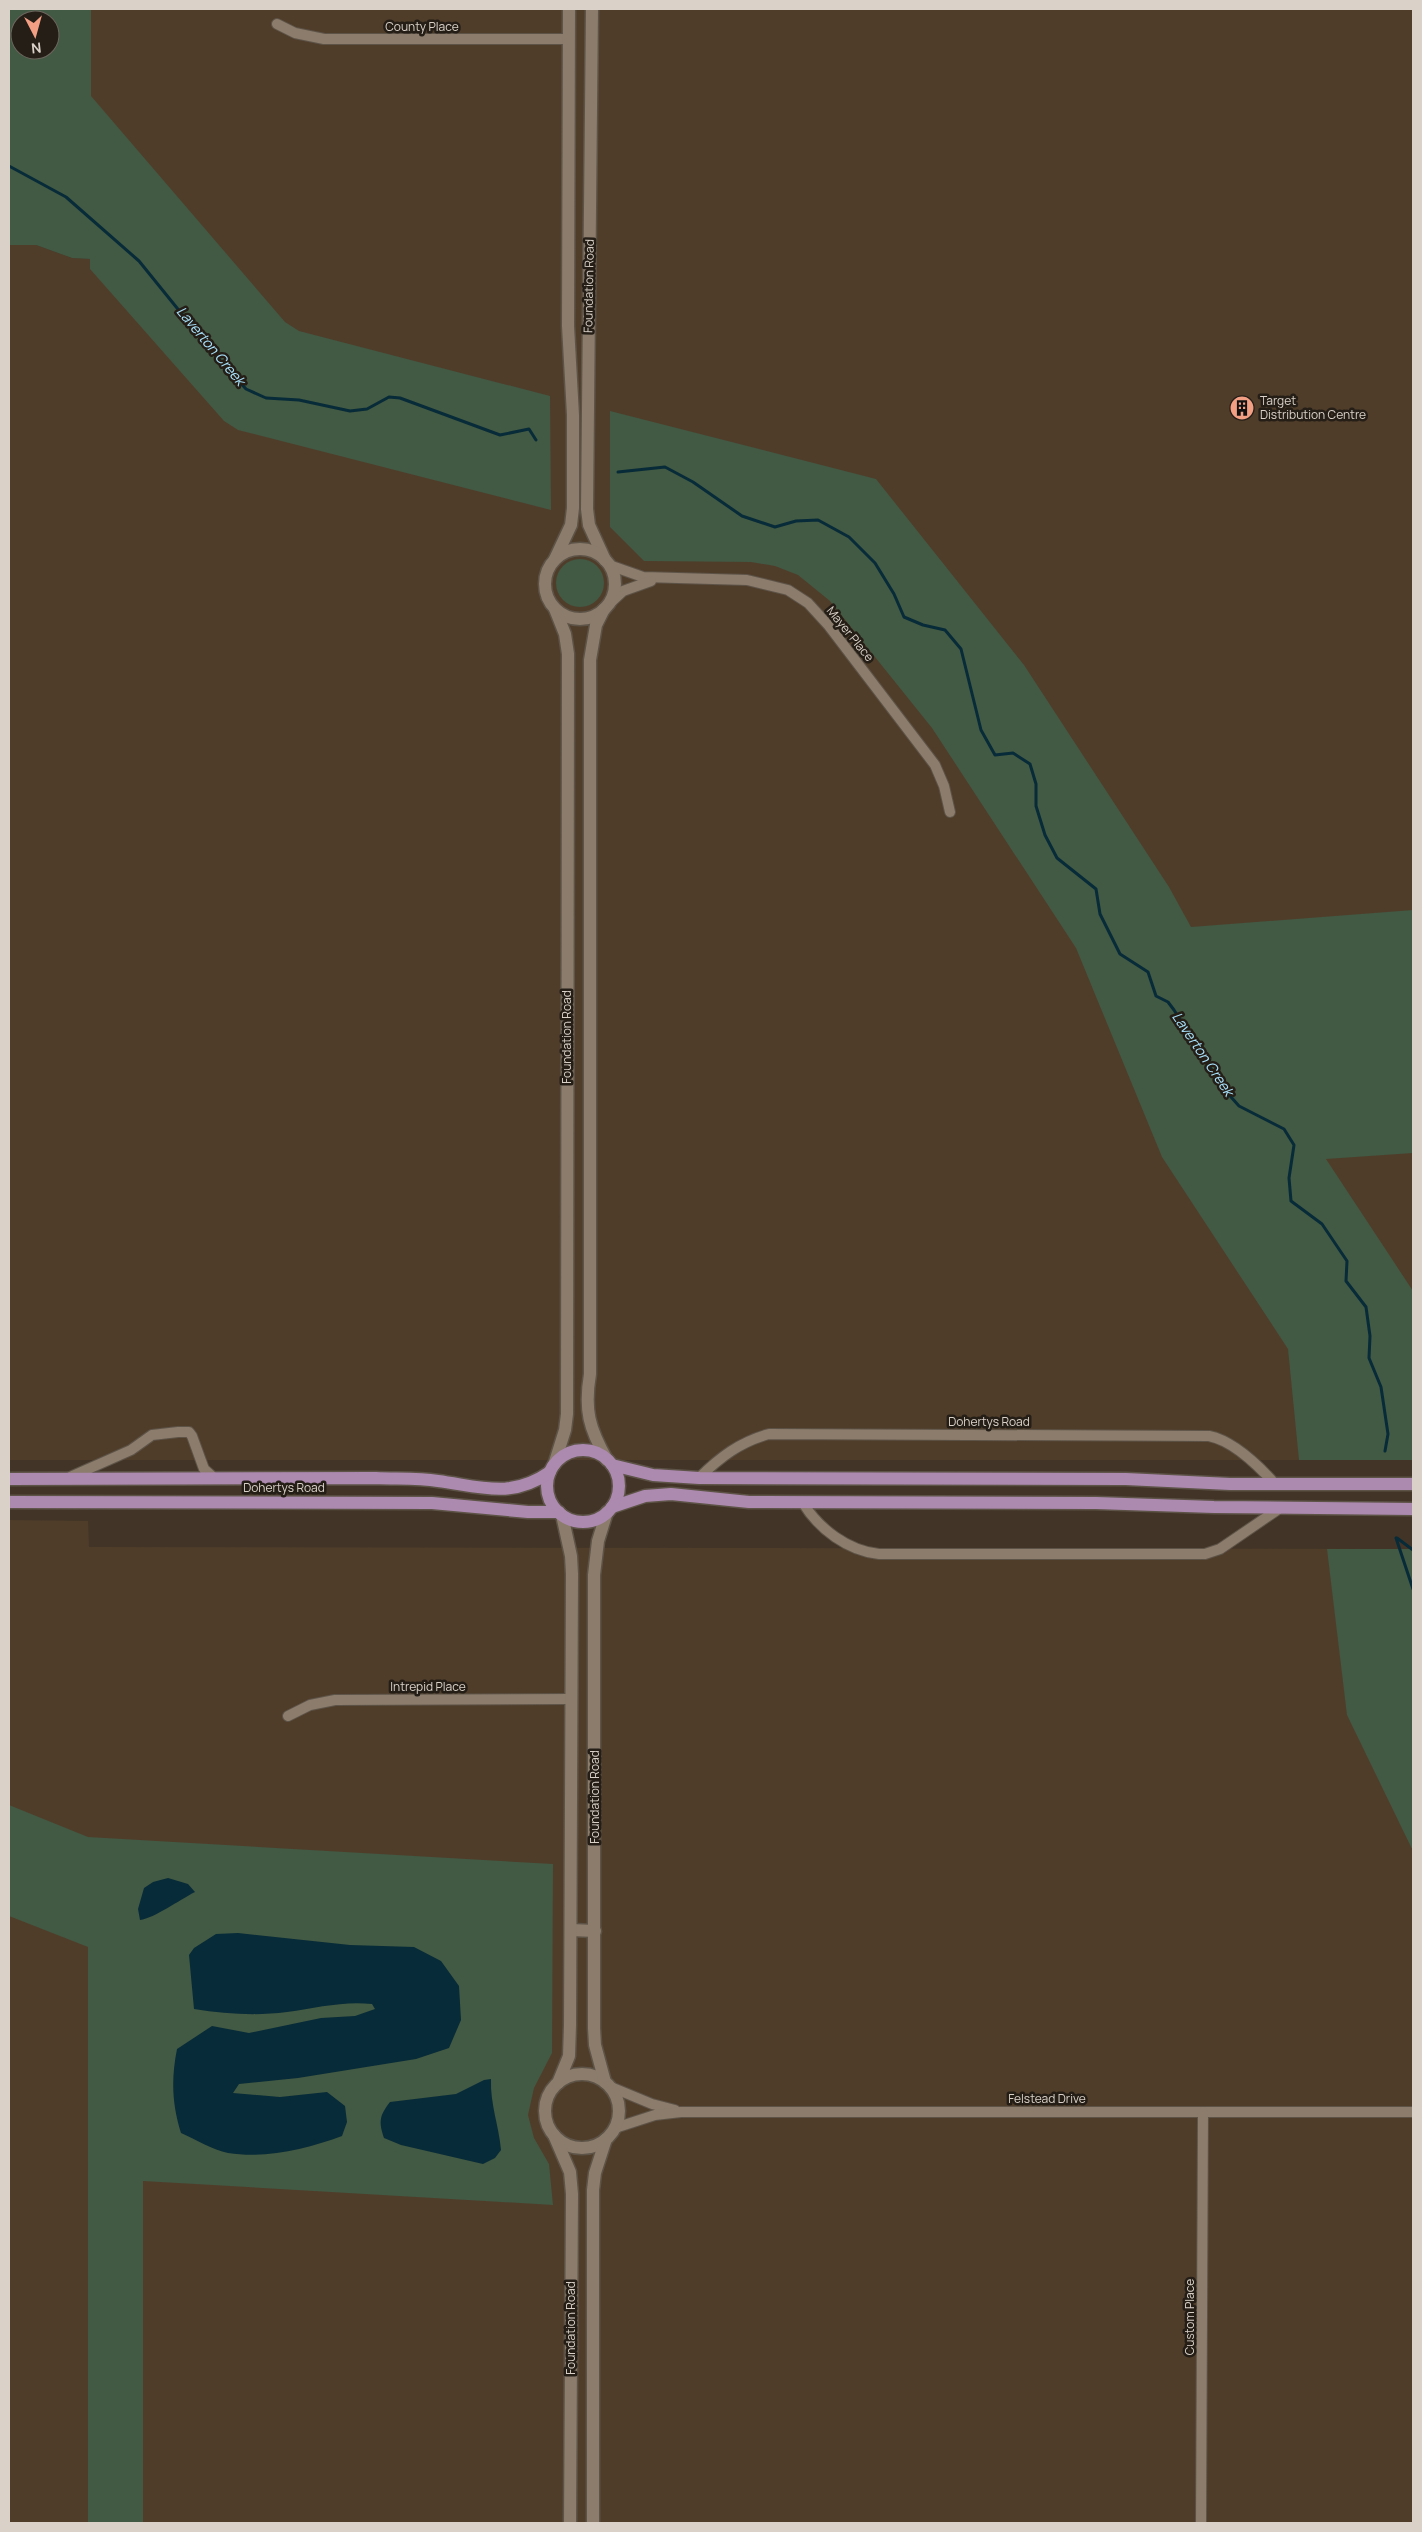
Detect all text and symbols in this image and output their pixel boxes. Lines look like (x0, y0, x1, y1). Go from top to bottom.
north arrow (10, 10, 60, 60)
street label: County Place (385, 18, 459, 35)
text: N (30, 38, 42, 58)
street label: Foundation Road (579, 239, 598, 333)
water label: Laverton Creek (173, 302, 251, 391)
place label: Target Distribution Centre (1260, 392, 1366, 423)
building icon: Target Distribution Centre (1229, 395, 1255, 421)
street label: Mayer Place (823, 603, 878, 665)
street label: Foundation Road (558, 990, 575, 1084)
water label: Laverton Creek (1168, 1008, 1240, 1101)
street label: Dohertys Road (948, 1413, 1030, 1430)
street label: Dohertys Road (243, 1479, 325, 1496)
street label: Intrepid Place (390, 1678, 466, 1695)
street label: Foundation Road (586, 1750, 603, 1844)
street label: Felstead Drive (1008, 2090, 1086, 2107)
street label: Custom Place (1181, 2279, 1198, 2355)
street label: Foundation Road (562, 2281, 579, 2375)

